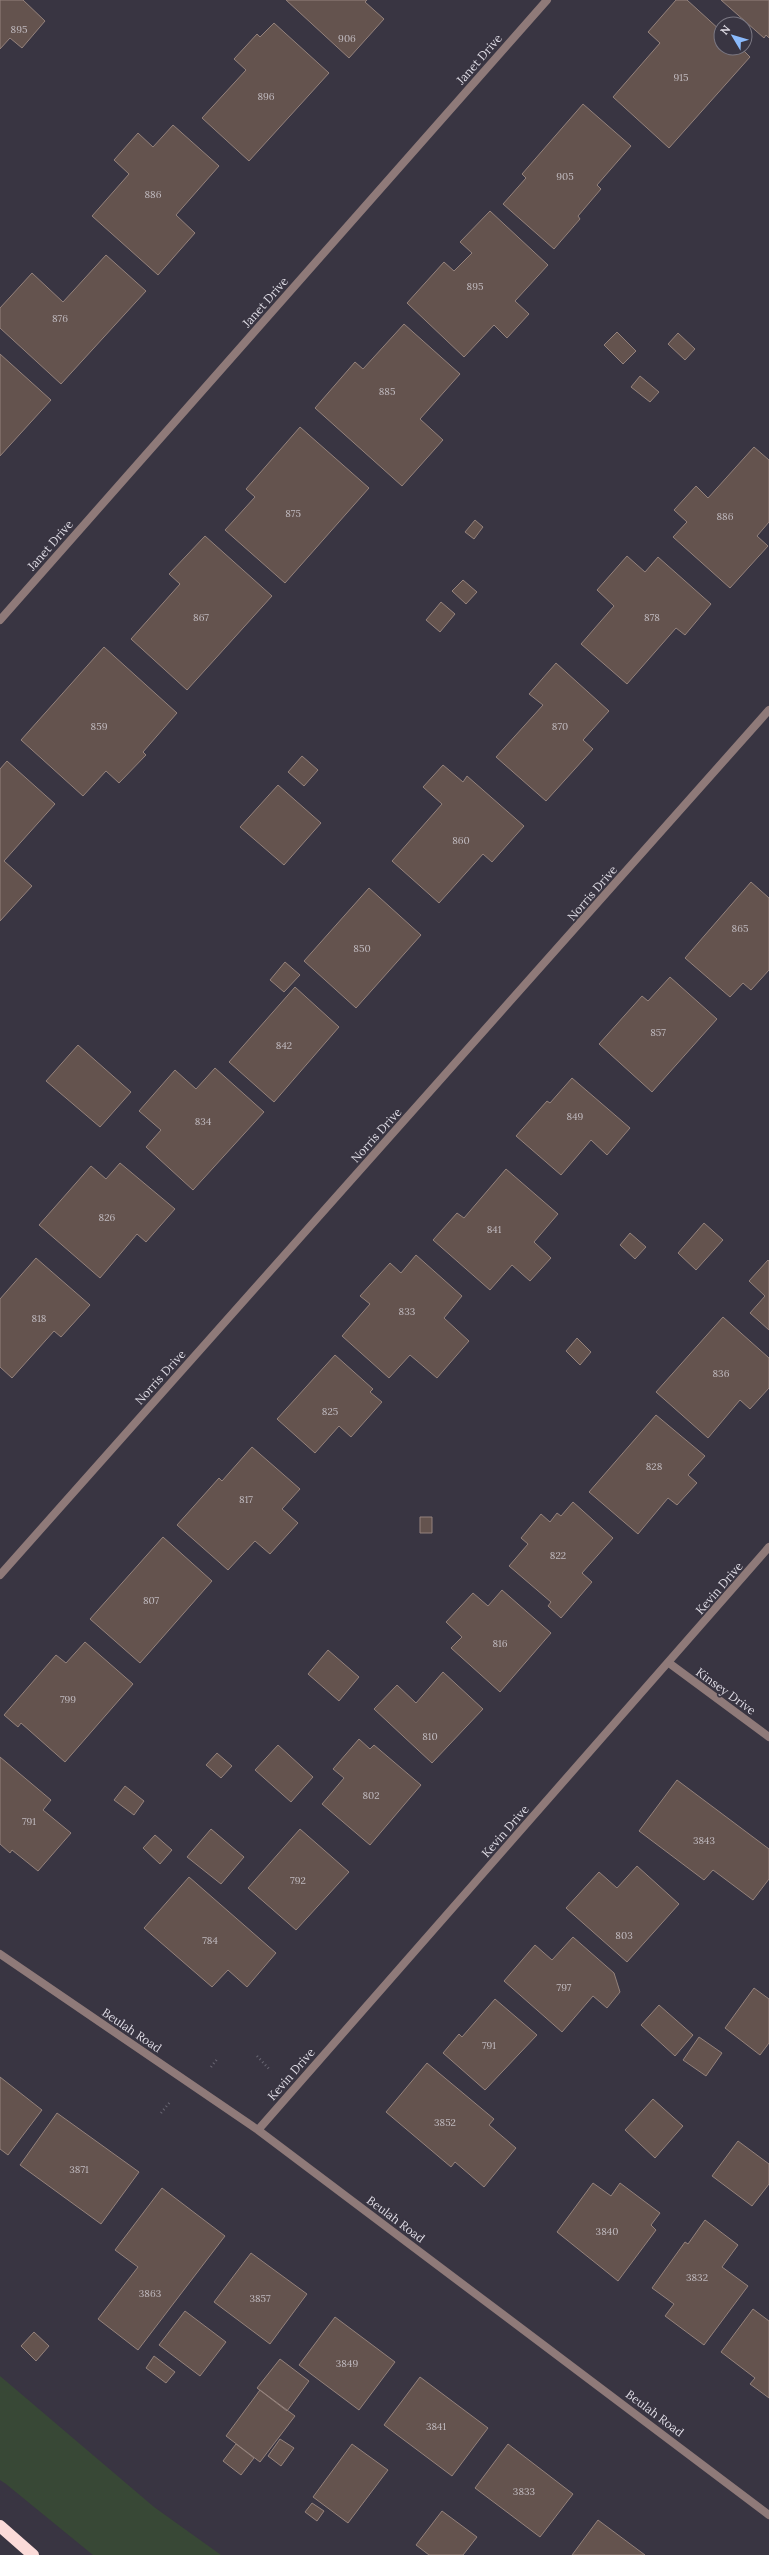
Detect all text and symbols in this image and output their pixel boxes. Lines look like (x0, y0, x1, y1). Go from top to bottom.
north arrow (713, 16, 753, 56)
text: N (717, 22, 734, 38)
house number: 895 (11, 23, 27, 36)
street label: Janet Drive (452, 30, 505, 88)
house number: 906 (338, 32, 356, 45)
house number: 915 (674, 71, 688, 84)
house number: 896 (257, 90, 275, 103)
house number: 905 (556, 170, 574, 183)
house number: 886 (144, 188, 162, 201)
street label: Janet Drive (238, 273, 291, 331)
house number: 895 (467, 280, 483, 293)
house number: 876 (52, 312, 68, 325)
house number: 885 (379, 385, 395, 398)
house number: 875 (285, 507, 301, 520)
house number: 886 (716, 510, 734, 523)
street label: Janet Drive (23, 516, 76, 574)
house number: 867 (193, 611, 209, 624)
house number: 878 (644, 611, 660, 624)
house number: 859 (91, 720, 108, 733)
house number: 870 (552, 720, 568, 733)
house number: 860 (452, 834, 470, 847)
street label: Norris Drive (564, 862, 620, 924)
house number: 865 (732, 922, 748, 935)
house number: 850 (353, 942, 371, 955)
house number: 857 (650, 1026, 666, 1039)
house number: 842 (276, 1039, 292, 1052)
street label: Norris Drive (347, 1104, 405, 1165)
house number: 849 (567, 1110, 584, 1123)
house number: 834 (195, 1115, 212, 1128)
house number: 826 (99, 1211, 116, 1224)
house number: 841 (487, 1223, 502, 1236)
house number: 833 (399, 1305, 416, 1318)
house number: 818 (32, 1312, 47, 1325)
street label: Norris Drive (131, 1346, 189, 1407)
house number: 836 (713, 1367, 730, 1380)
house number: 825 (322, 1405, 338, 1418)
house number: 828 (646, 1460, 663, 1473)
house number: 817 (239, 1493, 253, 1506)
house number: 822 (550, 1549, 566, 1562)
street label: Kevin Drive (692, 1558, 746, 1617)
house number: 807 (143, 1594, 159, 1607)
house number: 816 (492, 1637, 508, 1650)
street label: Kinsey Drive (693, 1664, 759, 1718)
house number: 799 (60, 1693, 76, 1706)
house number: 810 (422, 1730, 438, 1743)
house number: 802 (362, 1789, 380, 1802)
street label: Kevin Drive (478, 1801, 532, 1860)
house number: 791 (22, 1815, 36, 1828)
house number: 3843 (693, 1834, 716, 1847)
house number: 792 (290, 1874, 306, 1887)
house number: 803 (615, 1929, 633, 1942)
house number: 784 (202, 1934, 218, 1947)
house number: 797 (557, 1981, 572, 1994)
street label: Beulah Road (99, 2005, 165, 2055)
house number: 791 (482, 2039, 496, 2052)
street label: Kevin Drive (264, 2044, 318, 2103)
house number: 3852 (434, 2116, 456, 2129)
house number: 3871 (69, 2163, 89, 2176)
street label: Beulah Road (364, 2192, 428, 2246)
house number: 3840 (596, 2225, 618, 2238)
house number: 3832 (686, 2271, 708, 2284)
house number: 3863 (139, 2287, 162, 2300)
house number: 3857 (249, 2292, 271, 2305)
house number: 3849 (336, 2357, 358, 2370)
street label: Beulah Road (623, 2386, 687, 2440)
house number: 3841 (426, 2420, 446, 2433)
house number: 3833 (513, 2485, 536, 2498)

